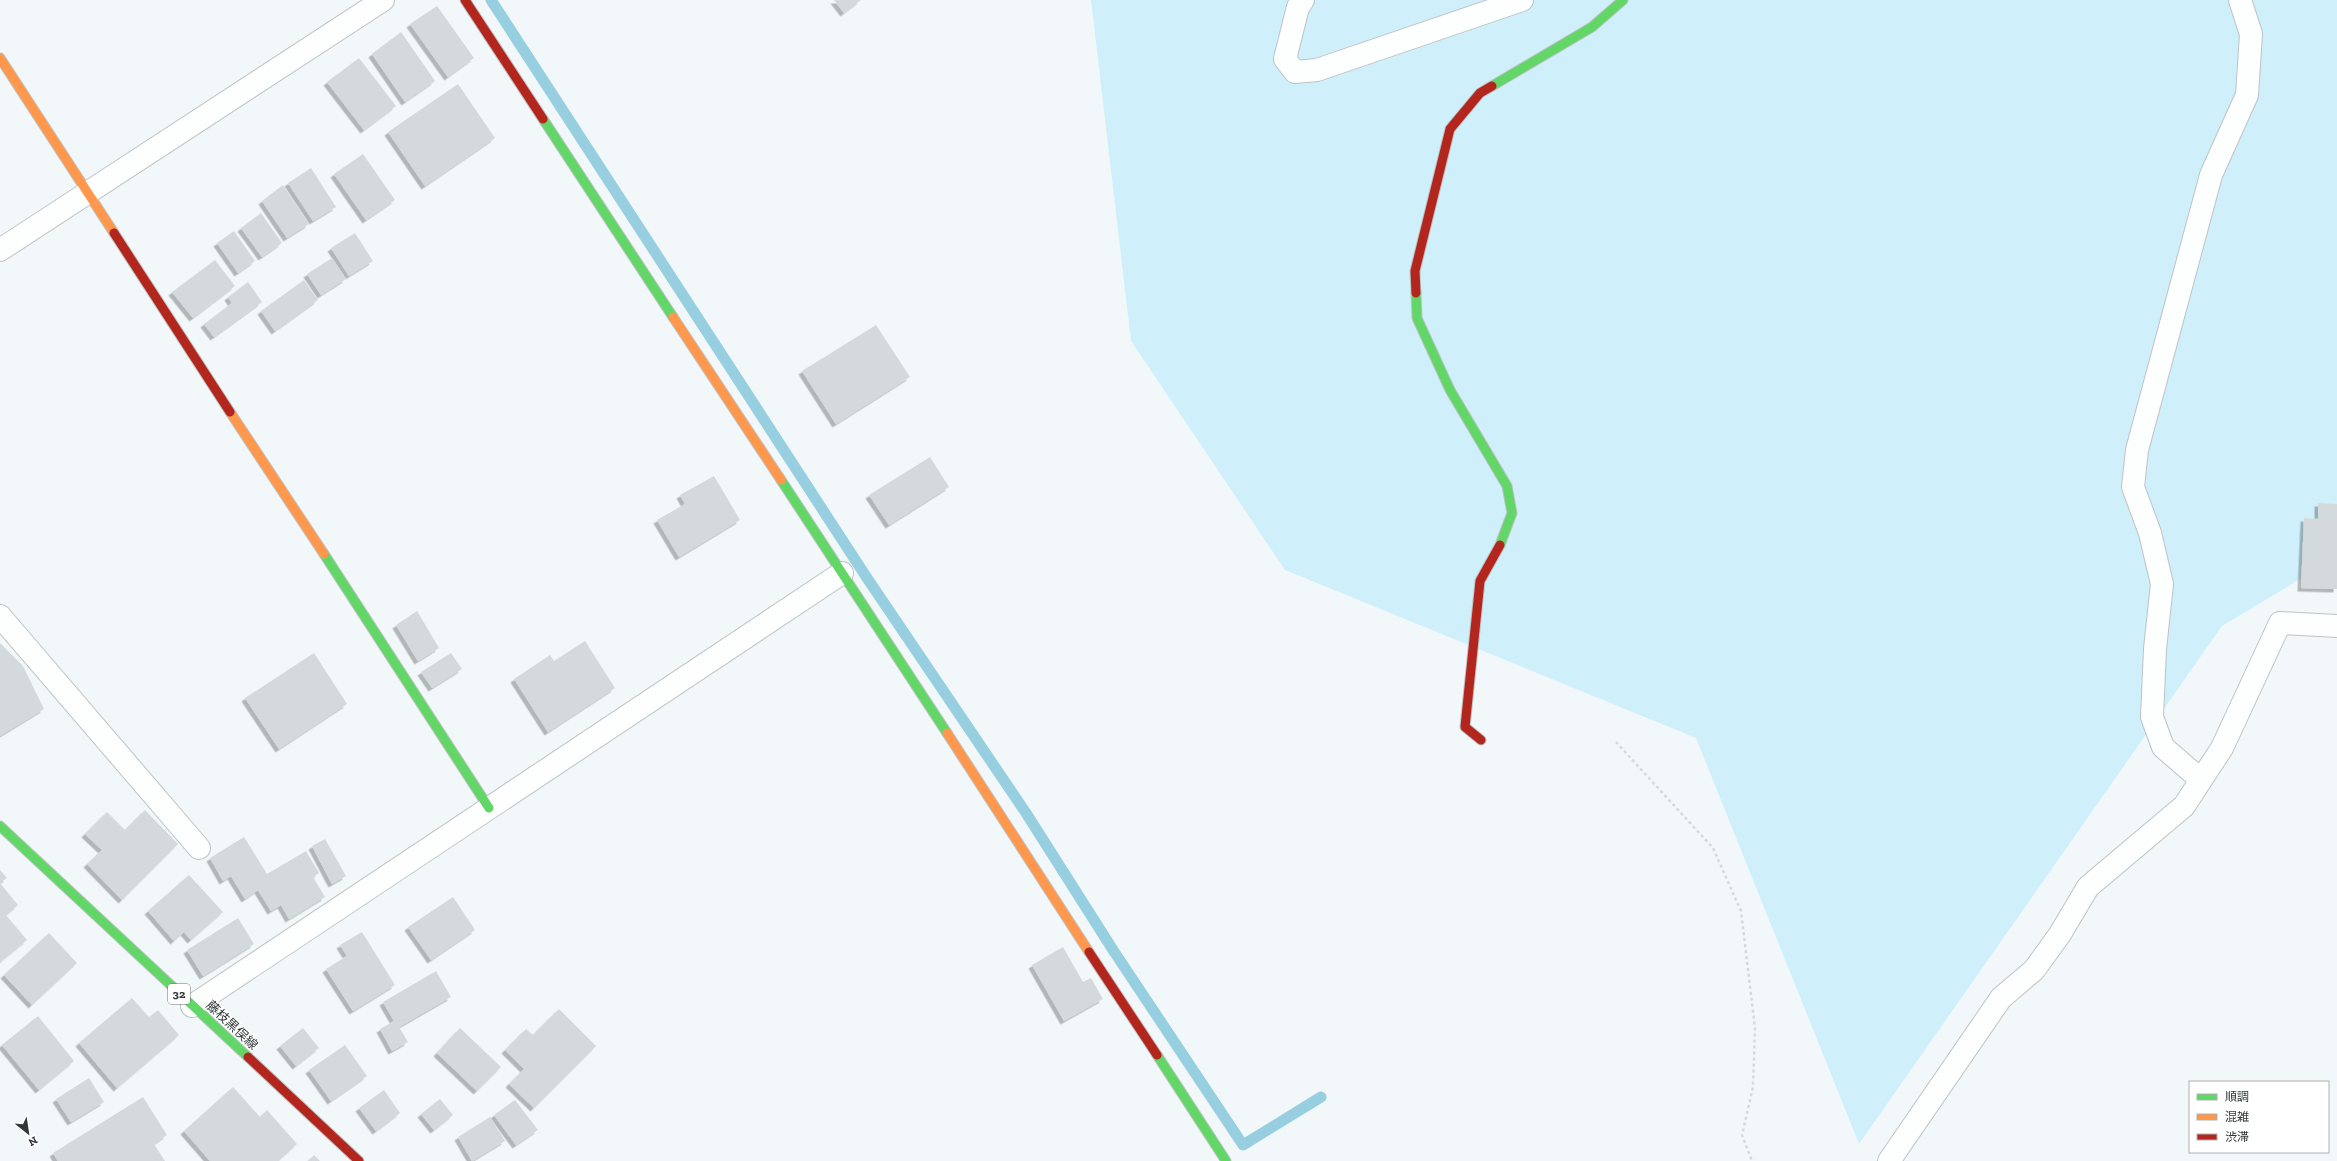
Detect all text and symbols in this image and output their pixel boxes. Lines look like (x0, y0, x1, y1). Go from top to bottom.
road number: 32 (168, 984, 190, 1004)
street label: 藤枝黒俣線 (203, 997, 261, 1053)
legend (2189, 1081, 2329, 1153)
text: 順調 (2225, 1090, 2249, 1104)
text: 混雑 (2225, 1110, 2249, 1124)
north arrow (8, 1113, 48, 1153)
text: 渋滞 (2225, 1130, 2249, 1144)
text: N (25, 1134, 40, 1149)

